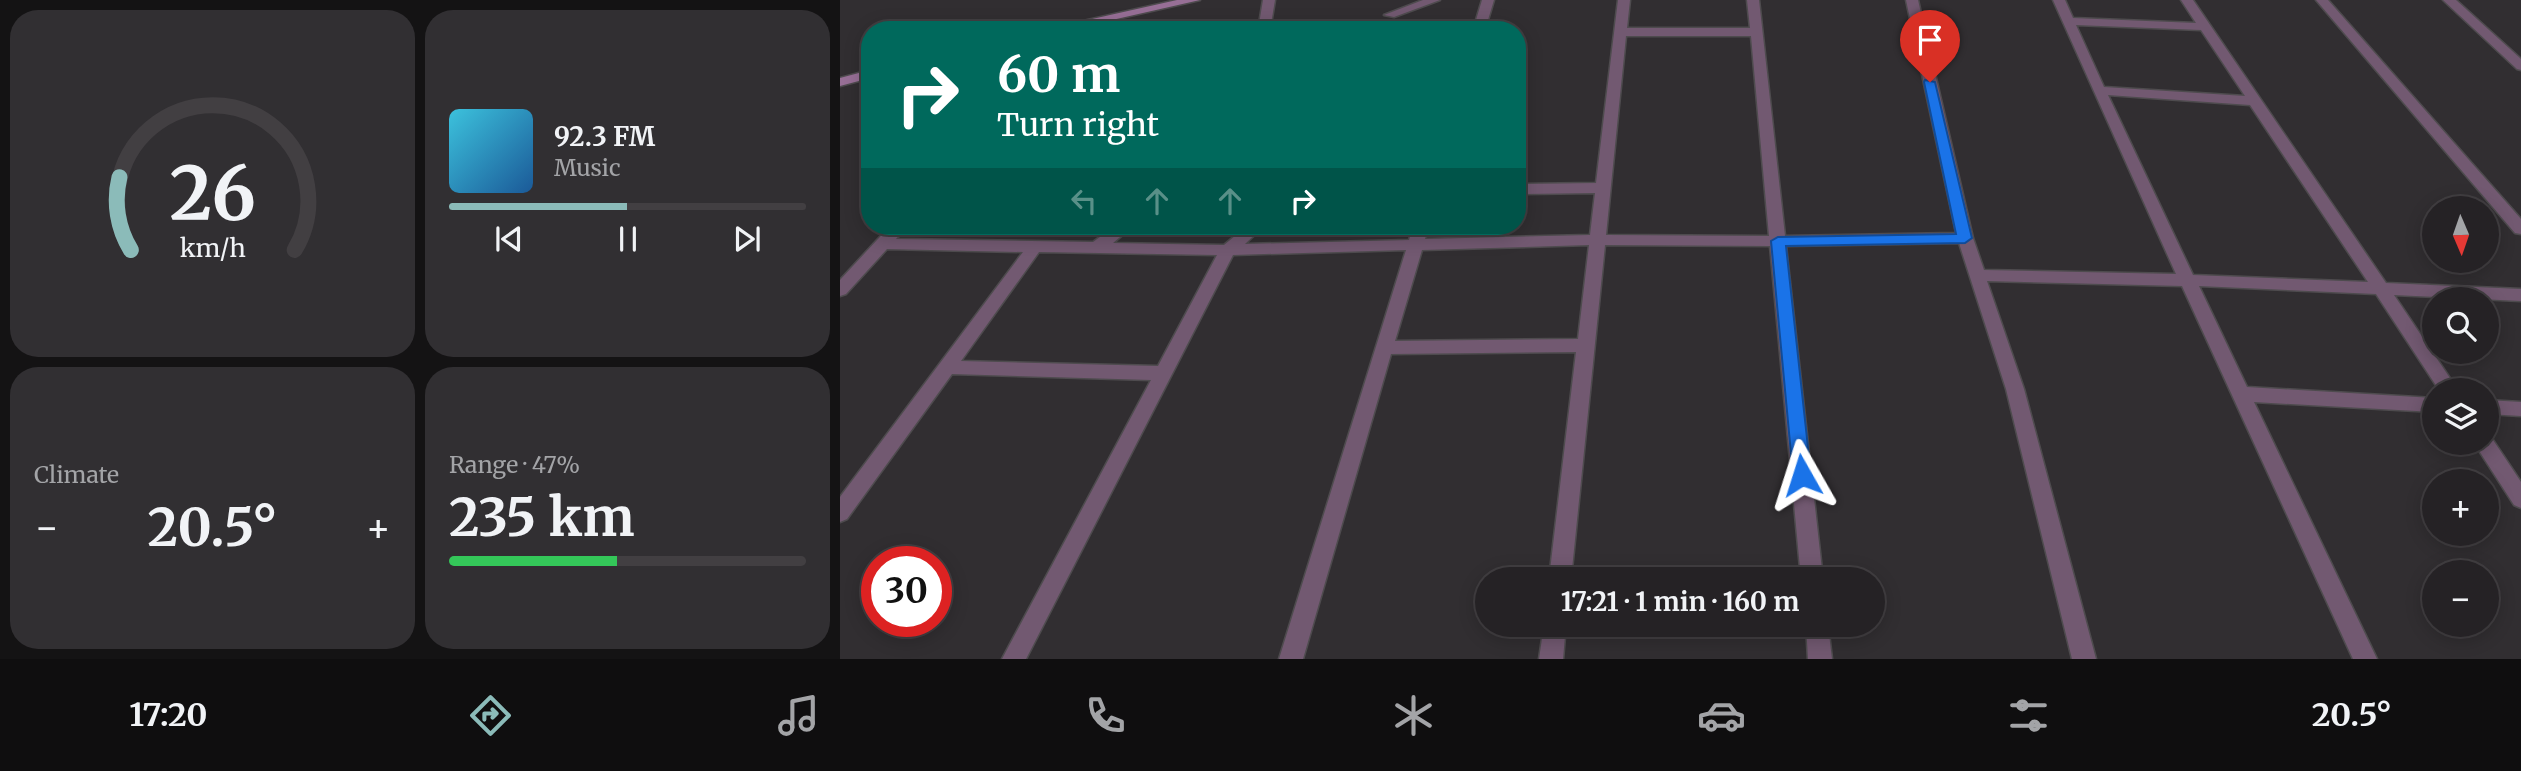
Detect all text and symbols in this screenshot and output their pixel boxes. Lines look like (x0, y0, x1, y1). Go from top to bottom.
pin (1900, 10, 1960, 82)
icon: arrive (1911, 21, 1949, 59)
text: 60 m (997, 44, 1120, 105)
icon: right (882, 49, 973, 140)
text: Turn right (997, 105, 1159, 145)
text: 92.3 FM (554, 120, 655, 153)
text: 26 (169, 148, 256, 240)
text: Music (554, 153, 621, 182)
icon: left (1065, 182, 1103, 220)
icon: ahead (1138, 182, 1176, 220)
icon: ahead (1211, 182, 1249, 220)
icon: right (1284, 182, 1322, 220)
north arrow (2422, 196, 2499, 273)
map controls (2422, 196, 2499, 637)
icon: previous (490, 220, 528, 258)
icon: pause (609, 220, 647, 258)
icon: next (728, 220, 766, 258)
text: km/h (179, 232, 246, 264)
button: search (2422, 287, 2499, 364)
button: layers (2422, 378, 2499, 455)
position arrow (1765, 438, 1839, 512)
text: Range · 47% (449, 450, 580, 479)
text: Climate (34, 460, 119, 489)
button: + (2422, 469, 2499, 546)
text: 235 km (449, 485, 635, 550)
text: 20.5° (148, 495, 277, 560)
text: − (34, 504, 59, 551)
text: + (366, 504, 391, 551)
speed limit sign: 30 (861, 546, 952, 637)
button: − (2422, 560, 2499, 637)
text: 17:21 · 1 min · 160 m (1561, 585, 1799, 618)
icon: directions (466, 691, 515, 740)
icon: music (774, 691, 823, 740)
icon: phone (1081, 691, 1130, 740)
icon: climate (1389, 691, 1438, 740)
icon: car (1697, 691, 1746, 740)
icon: filters (2004, 691, 2053, 740)
text: 17:20 (129, 695, 207, 735)
text: 20.5° (2312, 695, 2392, 735)

